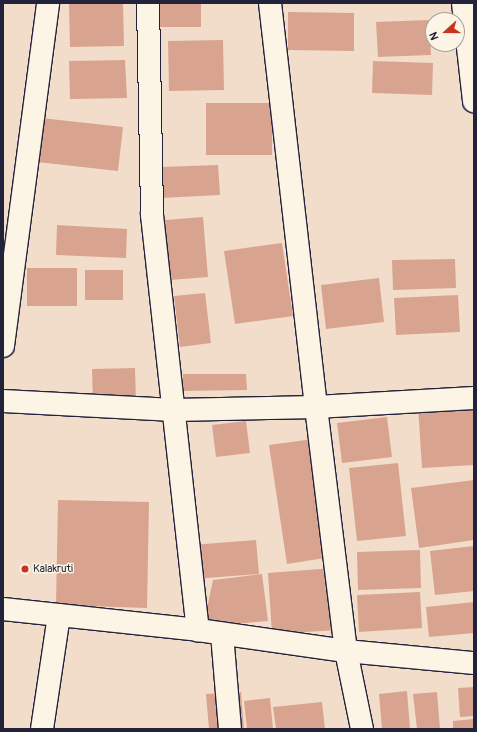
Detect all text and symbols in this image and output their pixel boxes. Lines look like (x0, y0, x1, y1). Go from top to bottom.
north arrow (425, 12, 465, 52)
text: N (427, 30, 442, 42)
place label: Kalakruti (33, 562, 73, 576)
marker: Kalakruti (20, 564, 30, 574)

